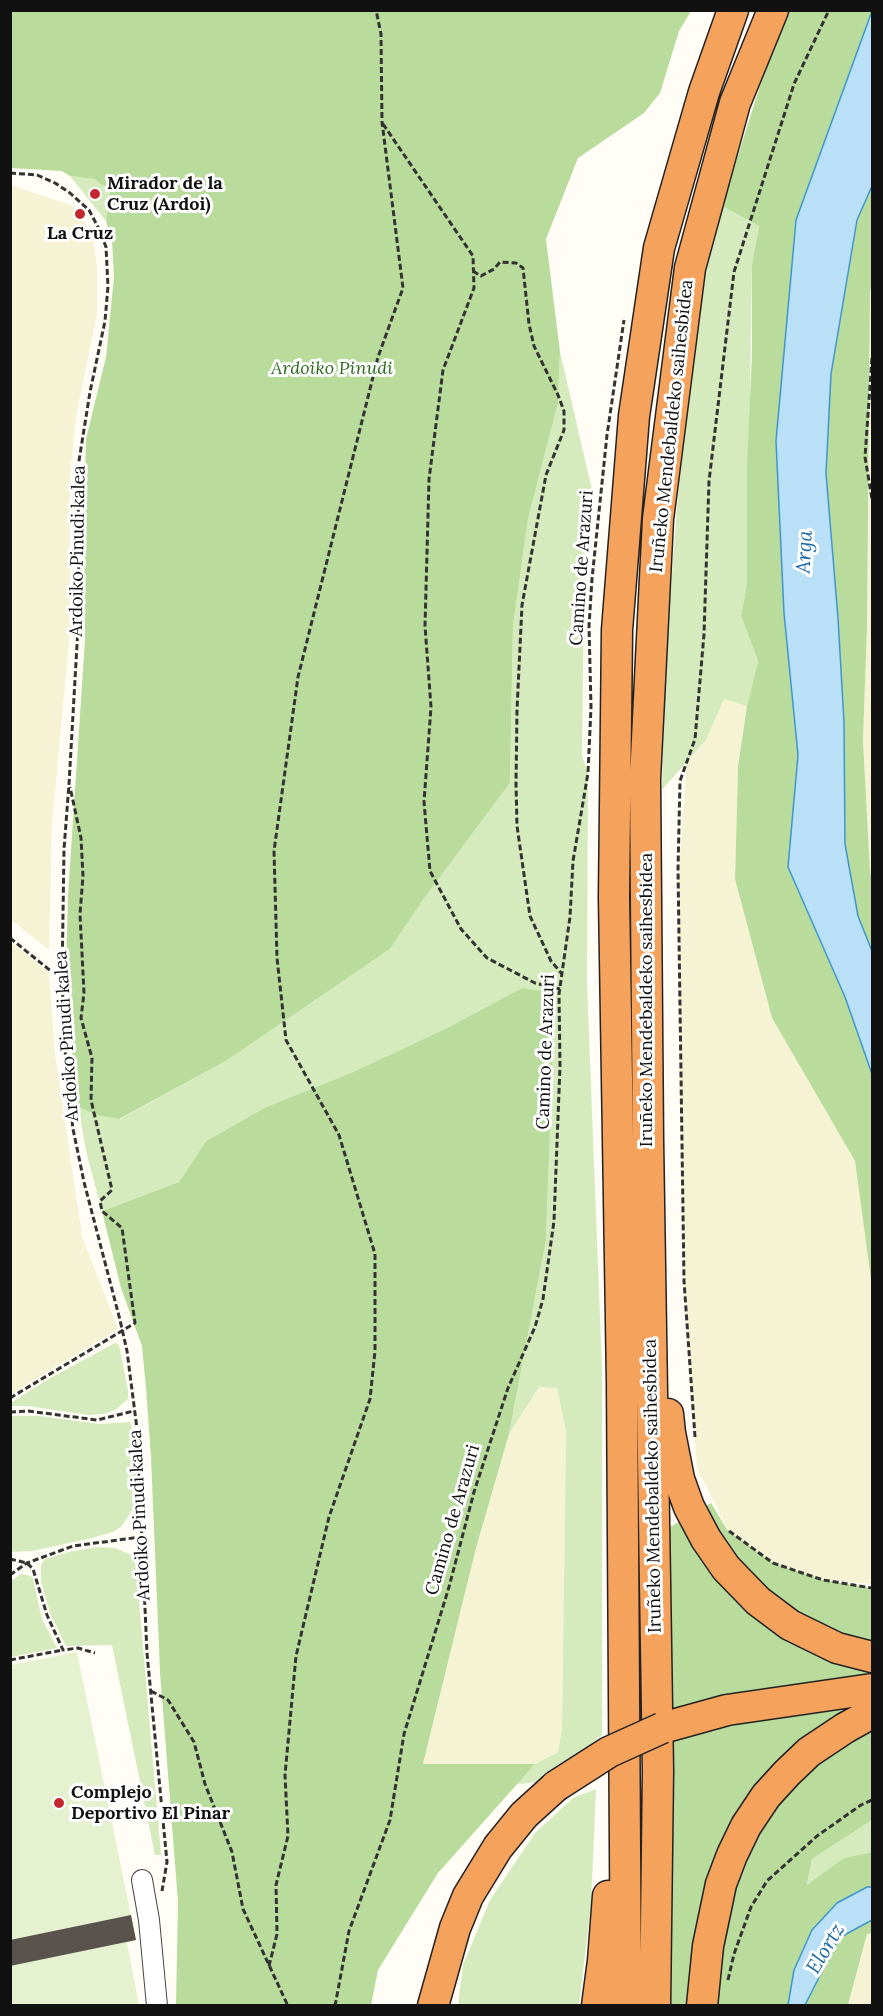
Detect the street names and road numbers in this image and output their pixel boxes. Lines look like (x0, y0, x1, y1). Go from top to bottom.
street label: Iruñeko Mendebaldeko saihesbidea (646, 279, 698, 573)
street label: Ardoiko Pinudi kalea (66, 465, 90, 637)
street label: Camino de Arazuri (566, 490, 598, 646)
street label: Iruñeko Mendebaldeko saihesbidea (636, 853, 658, 1147)
street label: Ardoiko Pinudi kalea (50, 950, 84, 1122)
street label: Camino de Arazuri (532, 974, 560, 1130)
street label: Iruñeko Mendebaldeko saihesbidea (640, 1339, 666, 1633)
street label: Ardoiko Pinudi kalea (125, 1429, 155, 1601)
street label: Camino de Arazuri (421, 1442, 485, 1598)

